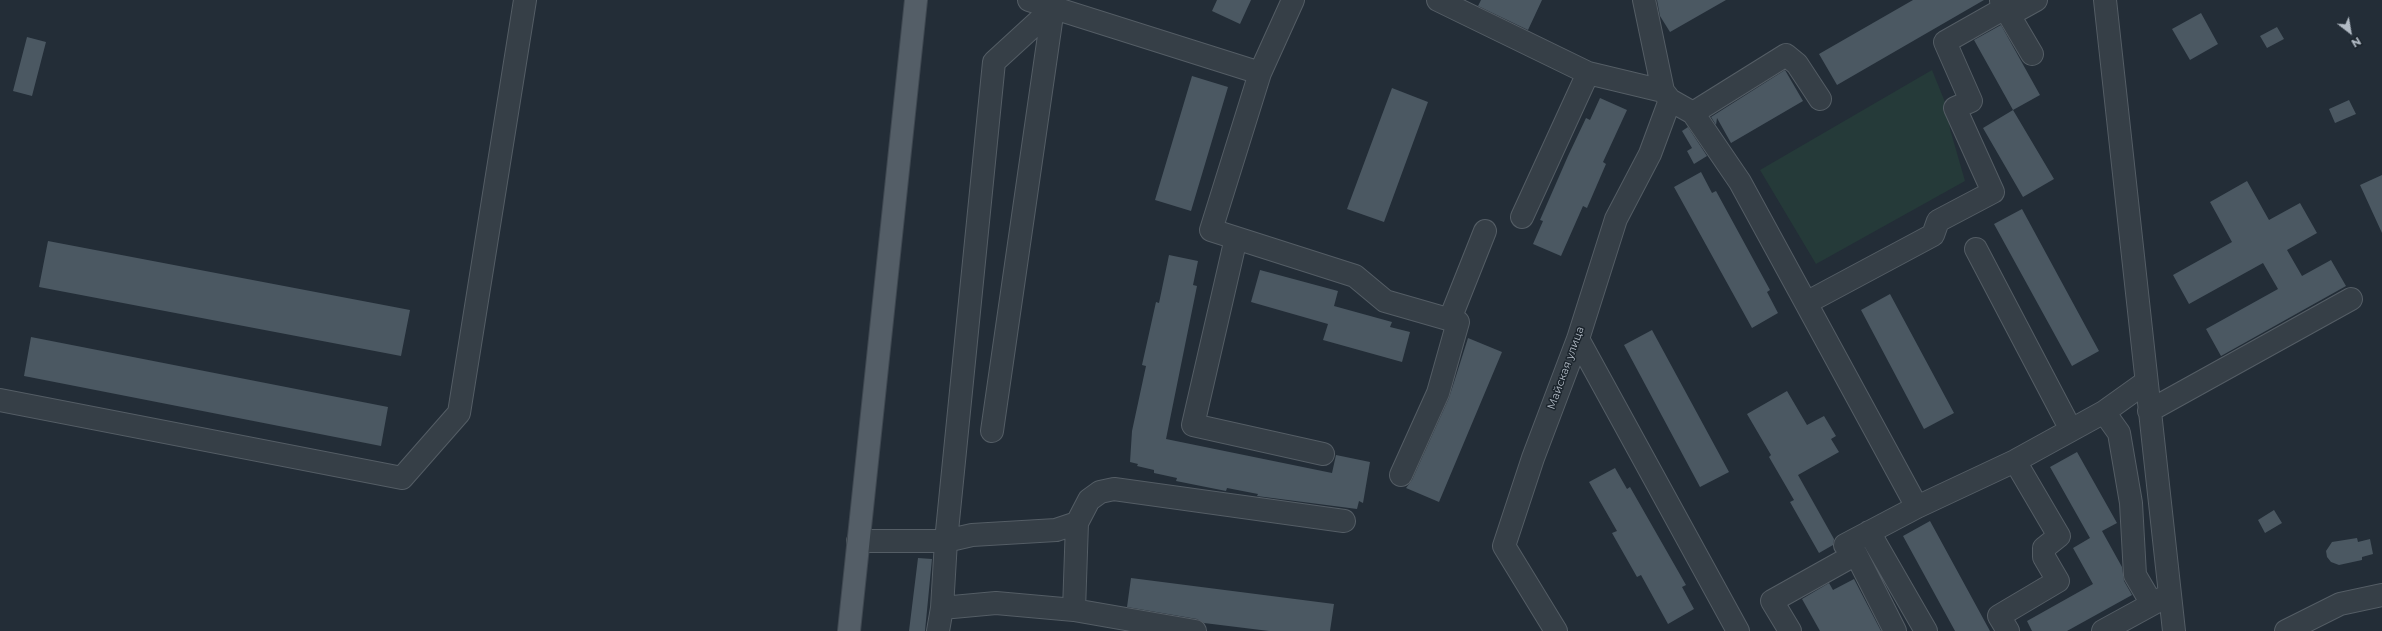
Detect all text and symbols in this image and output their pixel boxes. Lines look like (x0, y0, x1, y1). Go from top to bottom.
north arrow (2330, 12, 2370, 52)
text: N (2349, 34, 2364, 51)
street label: Майская улица (1545, 325, 1587, 411)

